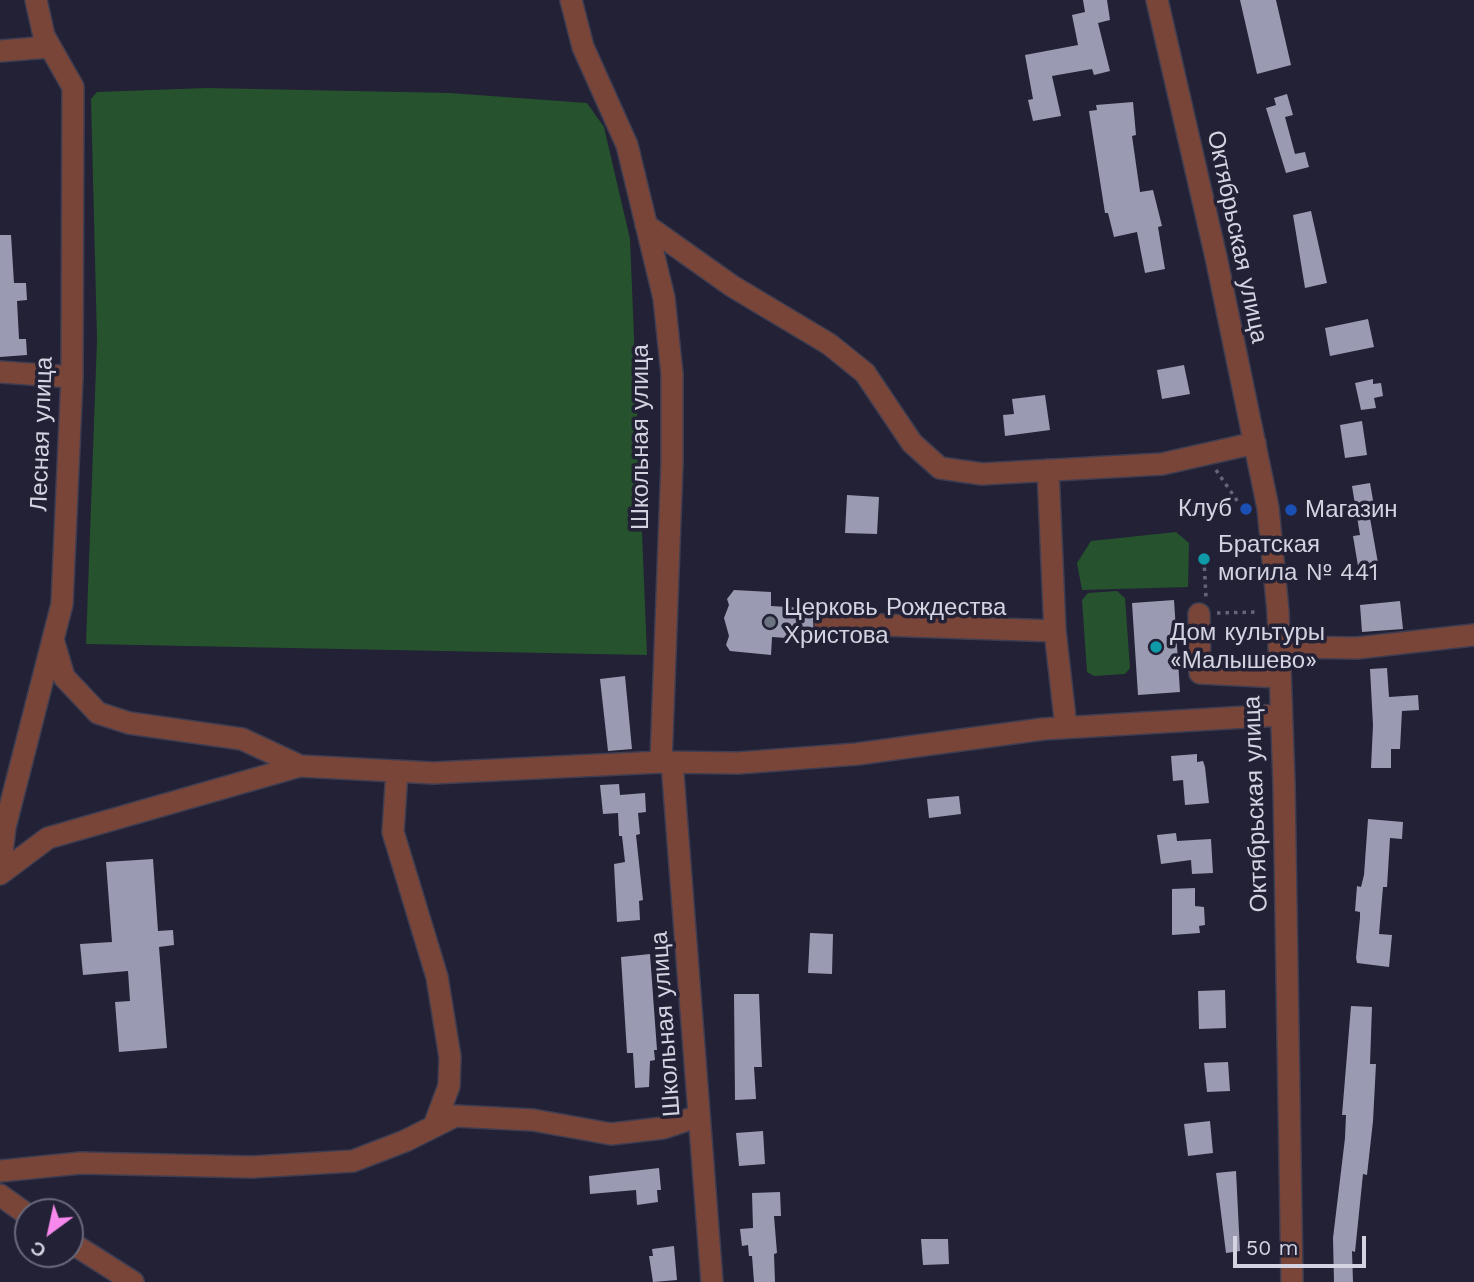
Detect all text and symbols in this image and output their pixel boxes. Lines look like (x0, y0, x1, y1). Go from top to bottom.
street label: Октябрьская улица (1200, 128, 1274, 346)
street label: Школьная улица (627, 344, 655, 530)
street label: Лесная улица (25, 356, 59, 512)
place label: Клуб (1178, 495, 1232, 523)
place label: Магазин (1305, 496, 1398, 524)
marker: Клуб (1238, 501, 1254, 517)
marker: Магазин (1283, 502, 1299, 518)
place label: Братская могила № 441 (1218, 531, 1378, 587)
marker: Братская могила № 441 (1196, 551, 1212, 567)
place label: Церковь Рождества Христова (784, 594, 1006, 650)
marker: Церковь Рождества Христова (762, 614, 778, 630)
place label: Дом культуры «Малышево» (1170, 619, 1325, 675)
marker: Дом культуры «Малышево» (1148, 639, 1164, 655)
street label: Октябрьская улица (1238, 695, 1274, 913)
street label: Школьная улица (645, 930, 687, 1118)
north arrow (14, 1198, 84, 1268)
scale bar (1236, 1222, 1369, 1266)
text: 50 m (1246, 1235, 1298, 1260)
text: С (26, 1236, 50, 1263)

